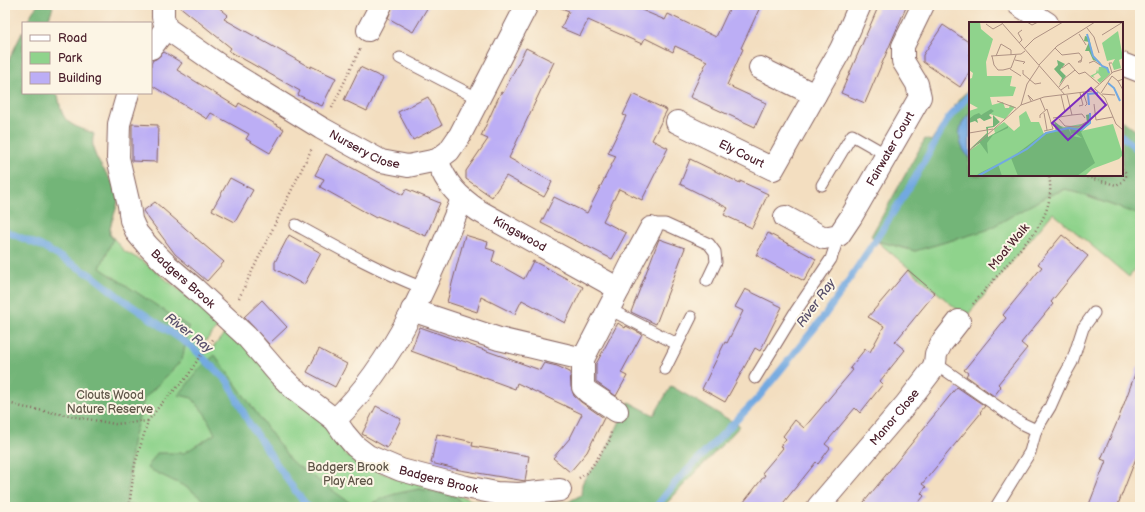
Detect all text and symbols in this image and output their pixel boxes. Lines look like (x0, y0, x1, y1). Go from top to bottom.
legend (22, 22, 152, 94)
inset map (969, 22, 1123, 176)
text: Road (58, 31, 87, 46)
text: Park (58, 51, 82, 66)
text: Building (58, 71, 102, 86)
street label: Fairwater Court (863, 108, 918, 189)
street label: Nursery Close (327, 127, 401, 172)
street label: Ely Court (717, 136, 767, 171)
street label: Kingswood (490, 213, 549, 255)
street label: Moat Walk (985, 221, 1033, 273)
street label: Badgers Brook (148, 246, 218, 311)
water label: River Ray (793, 275, 840, 330)
water label: River Ray (162, 309, 217, 357)
street label: Manor Close (866, 386, 922, 449)
park label: Clouts Wood Nature Reserve (67, 388, 153, 417)
park label: Badgers Brook Play Area (307, 460, 389, 489)
street label: Badgers Brook (397, 462, 480, 497)

